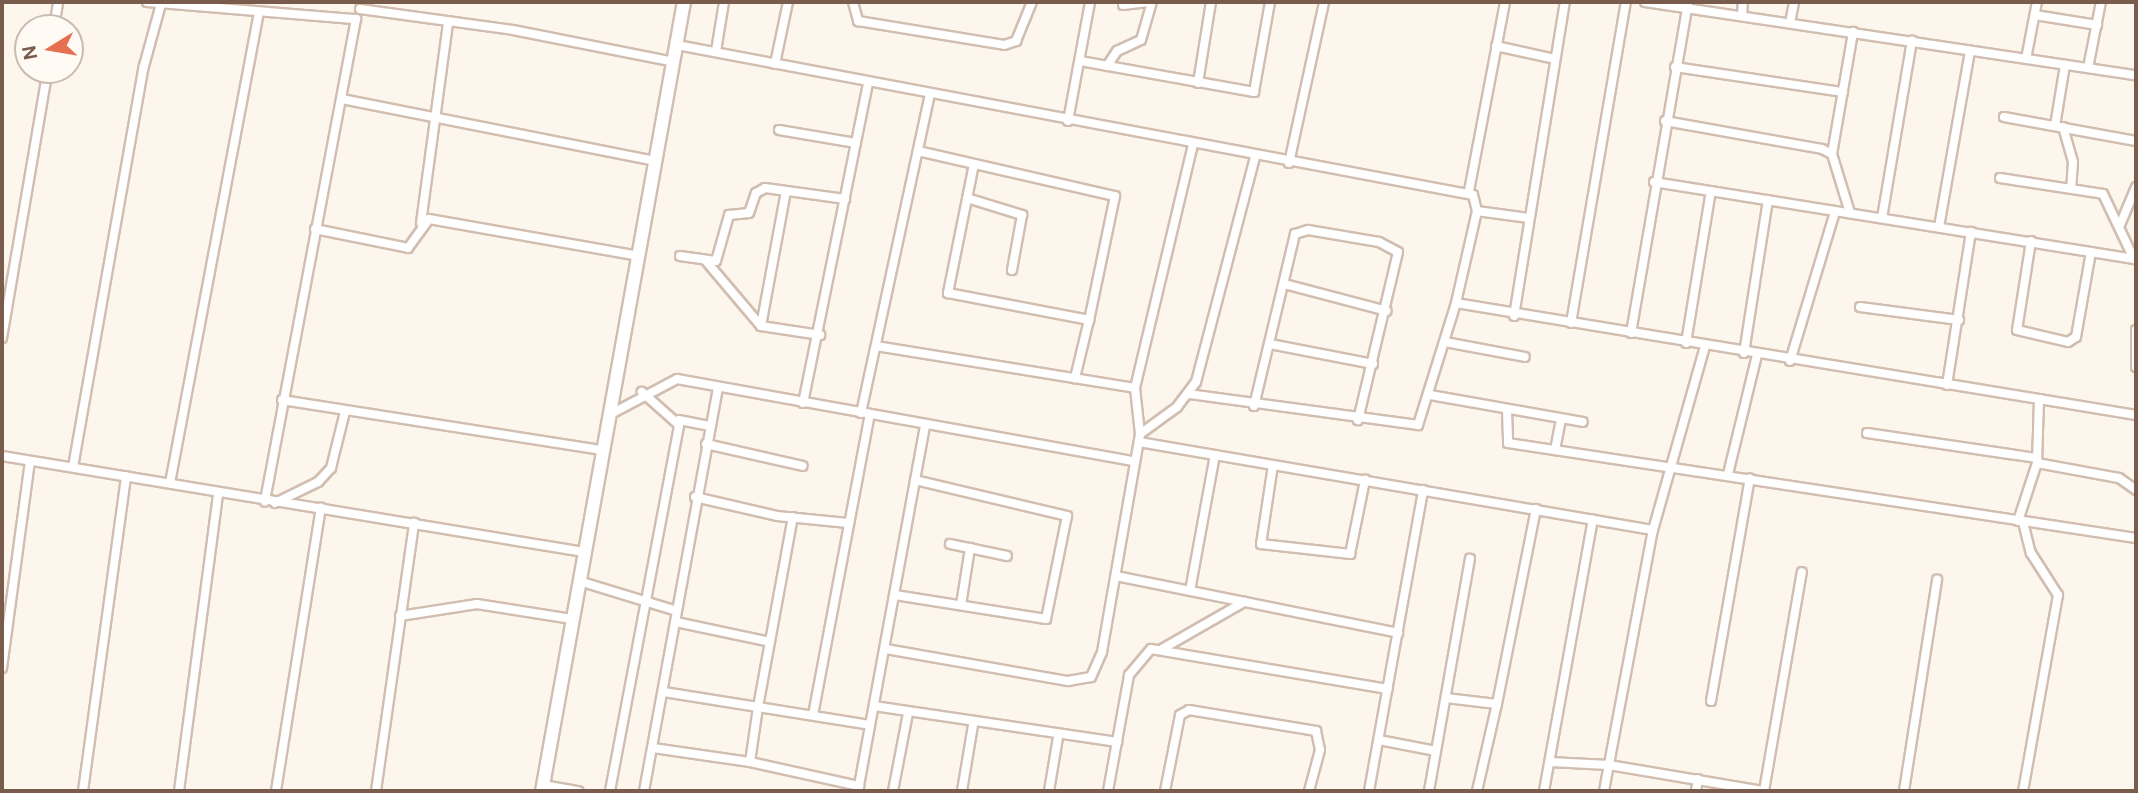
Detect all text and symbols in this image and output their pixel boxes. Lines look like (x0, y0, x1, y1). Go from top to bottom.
north arrow (14, 14, 84, 84)
text: N (16, 44, 43, 62)

